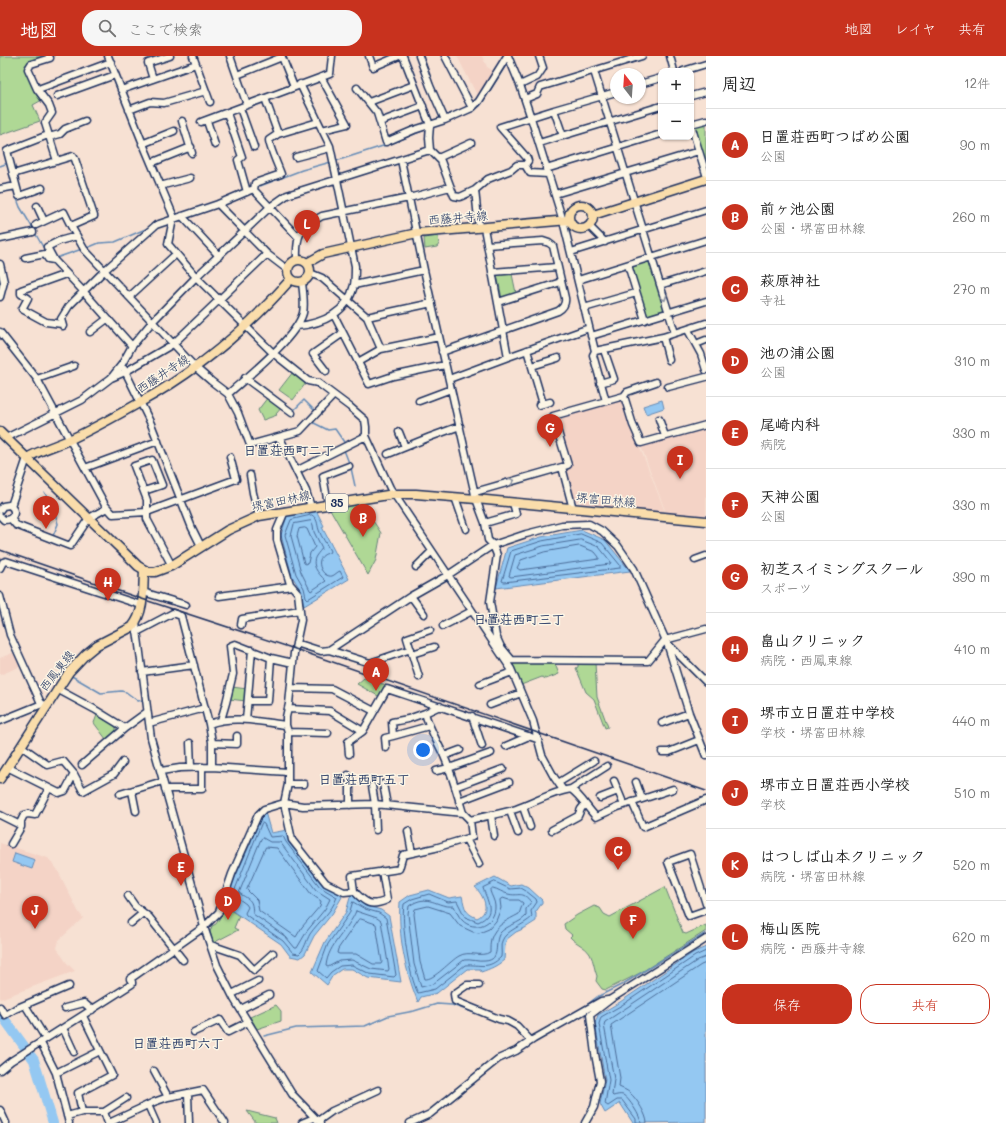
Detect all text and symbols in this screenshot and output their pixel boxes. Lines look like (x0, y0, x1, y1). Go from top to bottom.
search box (82, 10, 362, 46)
text: 地図 (20, 17, 58, 42)
icon: search (96, 17, 118, 39)
text: ここで検索 (128, 19, 203, 39)
text: 地図 (845, 19, 873, 38)
text: レイヤ (895, 19, 936, 38)
text: 共有 (958, 19, 986, 38)
north arrow (610, 68, 646, 104)
map controls (658, 68, 694, 140)
button: + (658, 68, 694, 104)
text: 周辺 (722, 72, 756, 94)
text: 12件 (964, 74, 990, 91)
button: − (658, 104, 694, 140)
text: 日置荘西町つばめ公園 (760, 126, 910, 146)
text: A (730, 136, 740, 153)
text: 90 m (960, 136, 990, 153)
text: 公園 (760, 147, 786, 164)
text: 前ヶ池公園 (760, 198, 835, 218)
street label: 西藤井寺線 (427, 206, 489, 228)
text: B (731, 208, 739, 225)
text: 260 m (952, 208, 990, 225)
pin: L (294, 210, 320, 243)
text: 公園 · 堺富田林線 (760, 219, 865, 236)
text: 萩原神社 (760, 270, 820, 290)
text: C (730, 280, 740, 297)
text: 270 m (953, 280, 990, 297)
text: 寺社 (760, 291, 786, 308)
one-way arrow (659, 295, 668, 302)
text: 池の浦公園 (760, 342, 835, 362)
street label: 西藤井寺線 (133, 350, 192, 396)
text: D (730, 352, 740, 369)
text: 310 m (954, 352, 990, 369)
text: 公園 (760, 363, 786, 380)
pin: G (537, 414, 563, 447)
text: 尾崎内科 (760, 414, 820, 434)
text: E (731, 424, 739, 441)
text: 330 m (952, 424, 990, 441)
text: 病院 (760, 435, 786, 452)
district label: 日置荘西町二丁 (243, 441, 335, 458)
pin: I (667, 446, 693, 479)
one-way arrow (509, 477, 516, 486)
street label: 堺富田林線 (250, 486, 312, 514)
text: 天神公園 (760, 486, 820, 506)
street label: 堺富田林線 (575, 488, 637, 510)
road number: 35 (326, 494, 348, 512)
pin: K (33, 496, 59, 529)
text: F (731, 496, 739, 513)
text: 330 m (952, 496, 990, 513)
pin: B (350, 504, 376, 537)
text: 公園 (760, 507, 786, 524)
text: 初芝スイミングスクール (760, 558, 924, 578)
pin: H (95, 568, 121, 601)
text: G (730, 568, 740, 585)
text: 390 m (952, 568, 990, 585)
text: スポーツ (760, 579, 812, 596)
district label: 日置荘西町三丁 (473, 610, 565, 627)
text: 畠山クリニック (760, 630, 865, 650)
text: H (730, 640, 740, 657)
text: 410 m (954, 640, 990, 657)
street label: 西鳳東線 (35, 647, 77, 694)
text: 病院 · 西鳳東線 (760, 651, 852, 668)
pin: A (363, 658, 389, 691)
text: 堺市立日置荘中学校 (760, 702, 895, 722)
text: I (732, 712, 738, 729)
text: 440 m (952, 712, 990, 729)
text: 学校 · 堺富田林線 (760, 723, 865, 740)
your location (413, 740, 433, 760)
district label: 日置荘西町五丁 (318, 770, 410, 787)
text: 堺市立日置荘西小学校 (760, 774, 910, 794)
text: J (731, 784, 739, 801)
text: 510 m (954, 784, 990, 801)
text: 学校 (760, 795, 786, 812)
pin: C (605, 837, 631, 870)
text: はつしば山本クリニック (760, 846, 925, 866)
pin: E (168, 853, 194, 886)
text: K (731, 856, 739, 873)
text: 520 m (953, 856, 990, 873)
text: 病院 · 堺富田林線 (760, 867, 865, 884)
pin: D (215, 887, 241, 920)
pin: J (22, 896, 48, 929)
pin: F (620, 906, 646, 939)
text: 梅山医院 (760, 918, 820, 938)
text: L (731, 928, 739, 945)
text: 620 m (952, 928, 990, 945)
text: 病院 · 西藤井寺線 (760, 939, 865, 956)
button: 保存 (722, 984, 852, 1024)
button: 共有 (860, 984, 990, 1024)
district label: 日置荘西町六丁 (132, 1034, 224, 1051)

